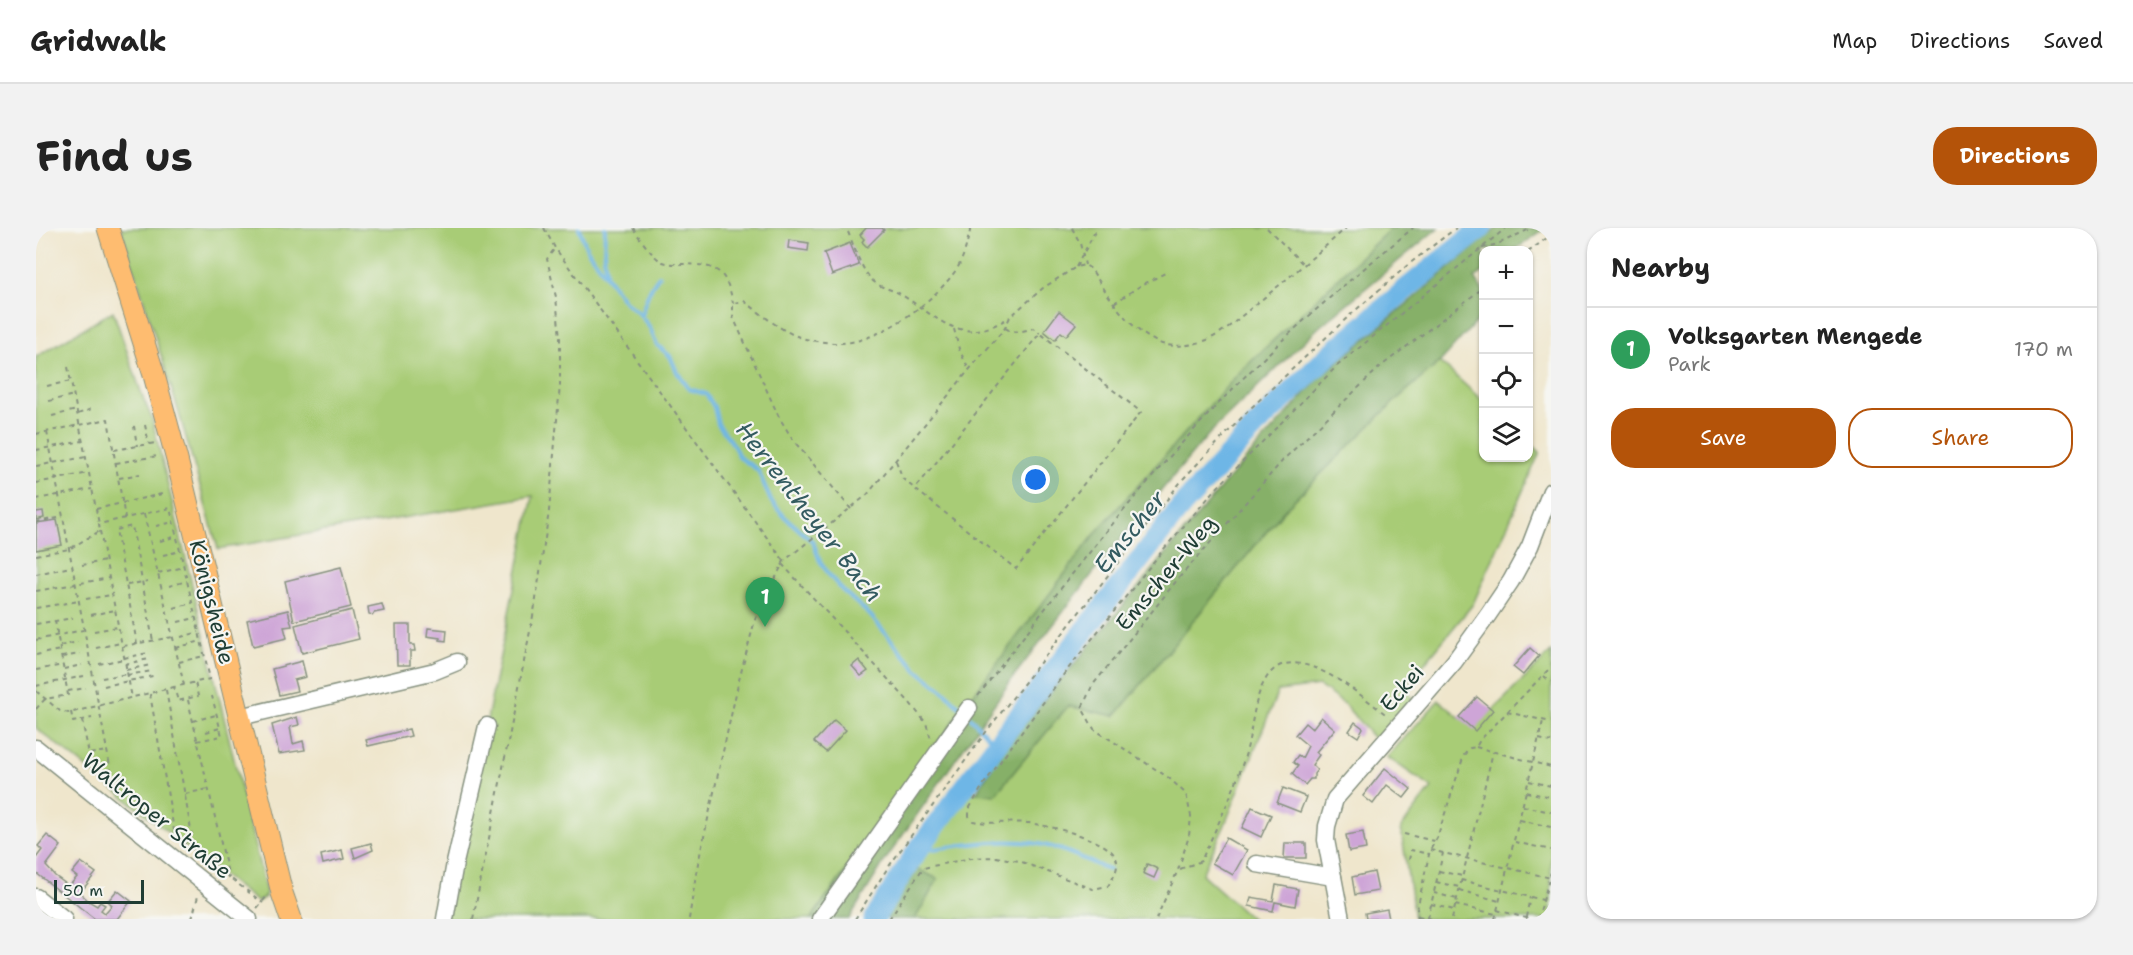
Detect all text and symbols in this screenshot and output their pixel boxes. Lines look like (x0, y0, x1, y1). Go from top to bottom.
text: Gridwalk (30, 22, 167, 60)
text: Map (1832, 27, 1877, 55)
text: Directions (1910, 27, 2010, 55)
text: Saved (2043, 27, 2103, 55)
button: Directions (1933, 127, 2097, 185)
text: Find us (36, 128, 193, 184)
map controls (1479, 246, 1533, 462)
button: + (1479, 246, 1533, 300)
text: Nearby (1611, 250, 1710, 285)
button: − (1479, 300, 1533, 354)
text: Volksgarten Mengede (1668, 322, 1923, 351)
text: 1 (1626, 336, 1635, 362)
text: 170 m (2014, 336, 2073, 362)
text: Park (1668, 351, 1711, 377)
button: locate (1479, 354, 1533, 408)
button: layers (1479, 408, 1533, 462)
button: Save (1611, 408, 1836, 468)
button: Share (1848, 408, 2073, 468)
water label: Herrentheyer Bach (728, 415, 890, 609)
your location (1021, 465, 1050, 494)
water label: Emscher (1087, 483, 1174, 580)
street label: Emscher-Weg (1109, 509, 1223, 637)
street label: Königsheide (183, 537, 241, 667)
pin: 1 (746, 578, 784, 627)
street label: Eckei (1373, 658, 1431, 718)
street label: Waltroper Straße (76, 746, 238, 886)
scale bar (54, 877, 144, 904)
text: 50 m (63, 880, 103, 901)

